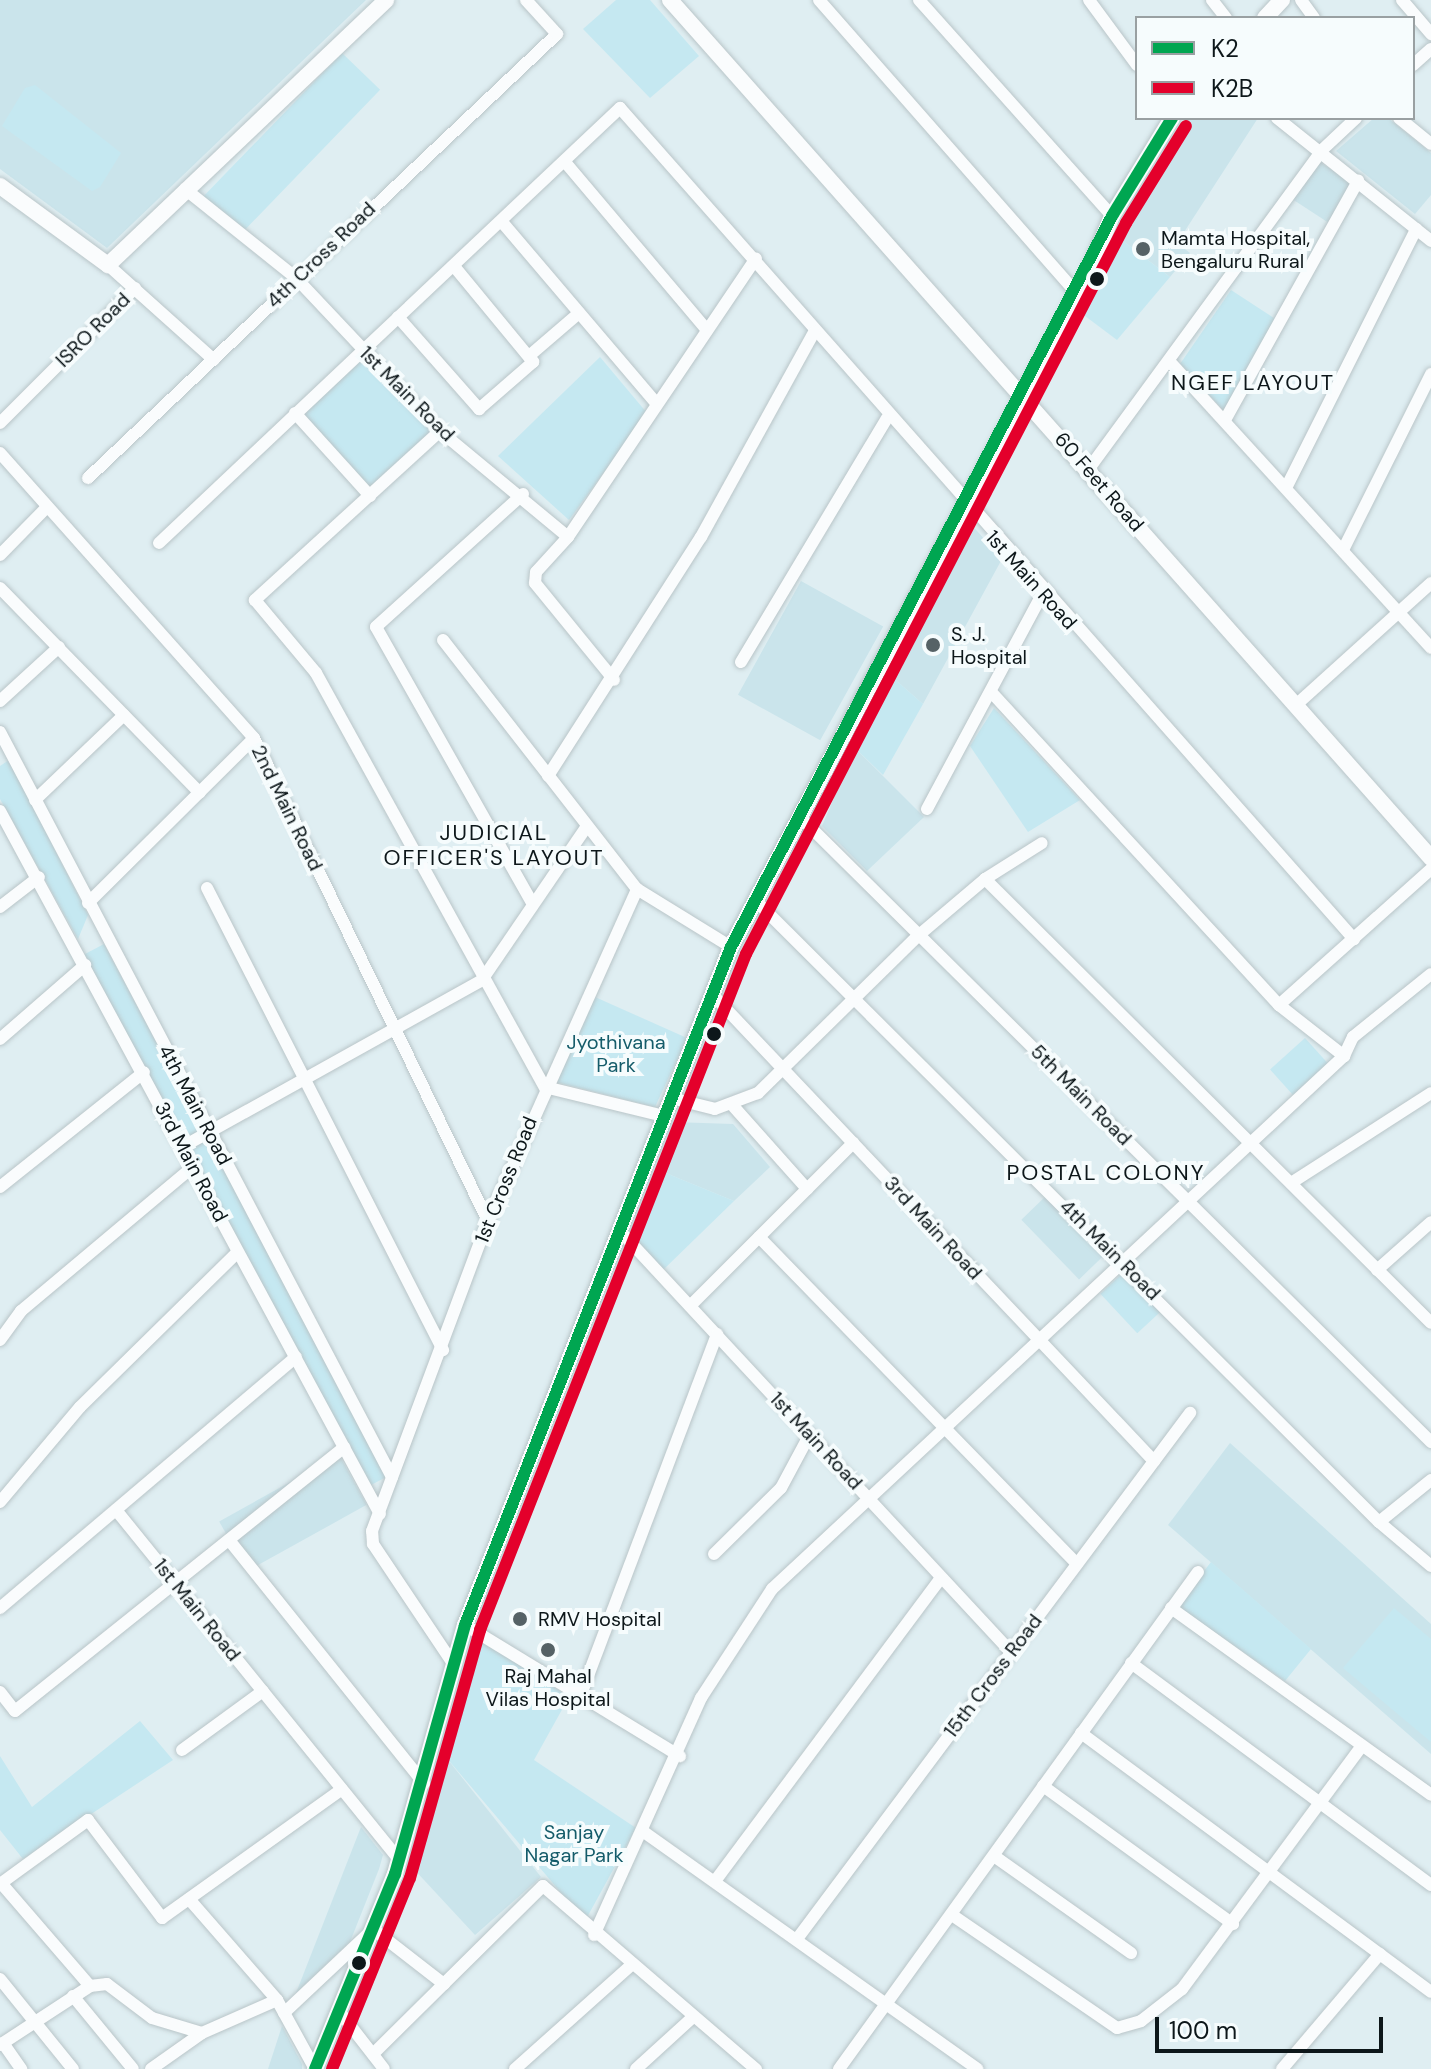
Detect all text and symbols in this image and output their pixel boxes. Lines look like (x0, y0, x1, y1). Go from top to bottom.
legend (1135, 16, 1415, 120)
text: K2 (1211, 33, 1239, 64)
text: K2B (1211, 73, 1253, 104)
street label: 4th Cross Road (262, 197, 380, 313)
place label: Mamta Hospital, Bengaluru Rural (1161, 226, 1310, 273)
marker: Mamta Hospital, Bengaluru Rural (1132, 238, 1154, 260)
unlabelled marker (1089, 271, 1105, 287)
street label: ISRO Road (51, 288, 135, 372)
street label: 1st Main Road (354, 341, 460, 447)
district label: NGEF LAYOUT (1171, 370, 1335, 396)
street label: 60 Feet Road (1049, 427, 1149, 537)
street label: 1st Main Road (980, 526, 1082, 634)
place label: S. J. Hospital (951, 622, 1027, 669)
marker: S. J. Hospital (922, 634, 944, 656)
street label: 2nd Main Road (246, 741, 328, 875)
district label: JUDICIAL OFFICER'S LAYOUT (383, 819, 605, 870)
unlabelled marker (706, 1026, 722, 1042)
park label: Jyothivana Park (566, 1030, 666, 1077)
street label: 5th Main Road (1026, 1040, 1136, 1150)
street label: 4th Main Road (153, 1041, 237, 1169)
street label: 3rd Main Road (149, 1098, 233, 1226)
street label: 1st Cross Road (470, 1113, 542, 1247)
district label: POSTAL COLONY (1007, 1160, 1205, 1186)
street label: 3rd Main Road (879, 1171, 987, 1285)
street label: 4th Main Road (1055, 1195, 1165, 1305)
street label: 1st Main Road (765, 1387, 867, 1495)
street label: 1st Main Road (148, 1554, 246, 1666)
place label: RMV Hospital (538, 1607, 661, 1631)
marker: RMV Hospital (509, 1608, 531, 1630)
street label: 15th Cross Road (939, 1610, 1047, 1742)
marker: Raj Mahal Vilas Hospital (537, 1639, 559, 1661)
place label: Raj Mahal Vilas Hospital (486, 1664, 610, 1711)
park label: Sanjay Nagar Park (525, 1820, 623, 1867)
unlabelled marker (351, 1955, 367, 1971)
scale bar (1159, 2001, 1387, 2051)
text: 100 m (1169, 2015, 1237, 2046)

